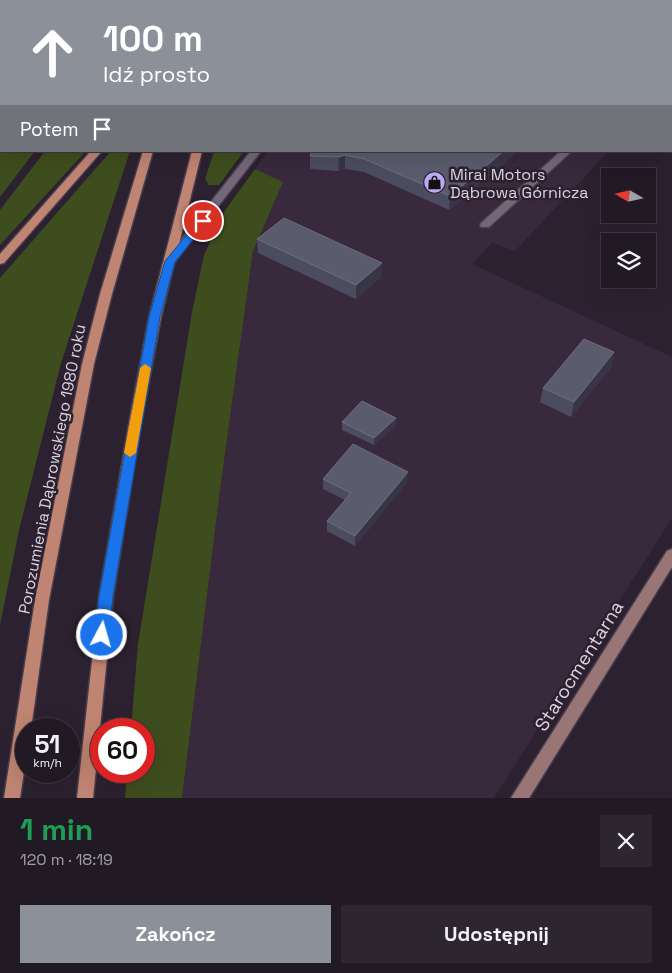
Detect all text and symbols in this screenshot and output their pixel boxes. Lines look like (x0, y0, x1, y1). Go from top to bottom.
text: 100 m (103, 17, 203, 61)
icon: ahead (20, 20, 85, 85)
text: Idź prosto (103, 60, 210, 88)
icon: arrive (88, 115, 116, 143)
text: Potem (20, 117, 78, 142)
place label: Mirai Motors Dąbrowa Górnicza (450, 164, 589, 203)
north arrow (601, 168, 656, 222)
map controls (601, 168, 656, 288)
shop icon: Mirai Motors Dąbrowa Górnicza (422, 171, 446, 195)
pin (182, 200, 224, 242)
icon: arrive (189, 207, 217, 235)
button: layers (601, 233, 656, 288)
street label: Porozumienia Dąbrowskiego 1980 roku (14, 322, 90, 616)
street label: Starocmentarna (529, 596, 629, 736)
position arrow (75, 608, 127, 660)
speed limit sign: 60 (90, 718, 155, 783)
text: 51 (35, 728, 60, 760)
text: km/h (33, 755, 62, 771)
text: 1 min (20, 810, 93, 849)
button: close (600, 815, 652, 867)
text: 120 m · 18:19 (20, 849, 113, 870)
button: Zakończ (20, 905, 331, 963)
button: Udostępnij (341, 905, 652, 963)

